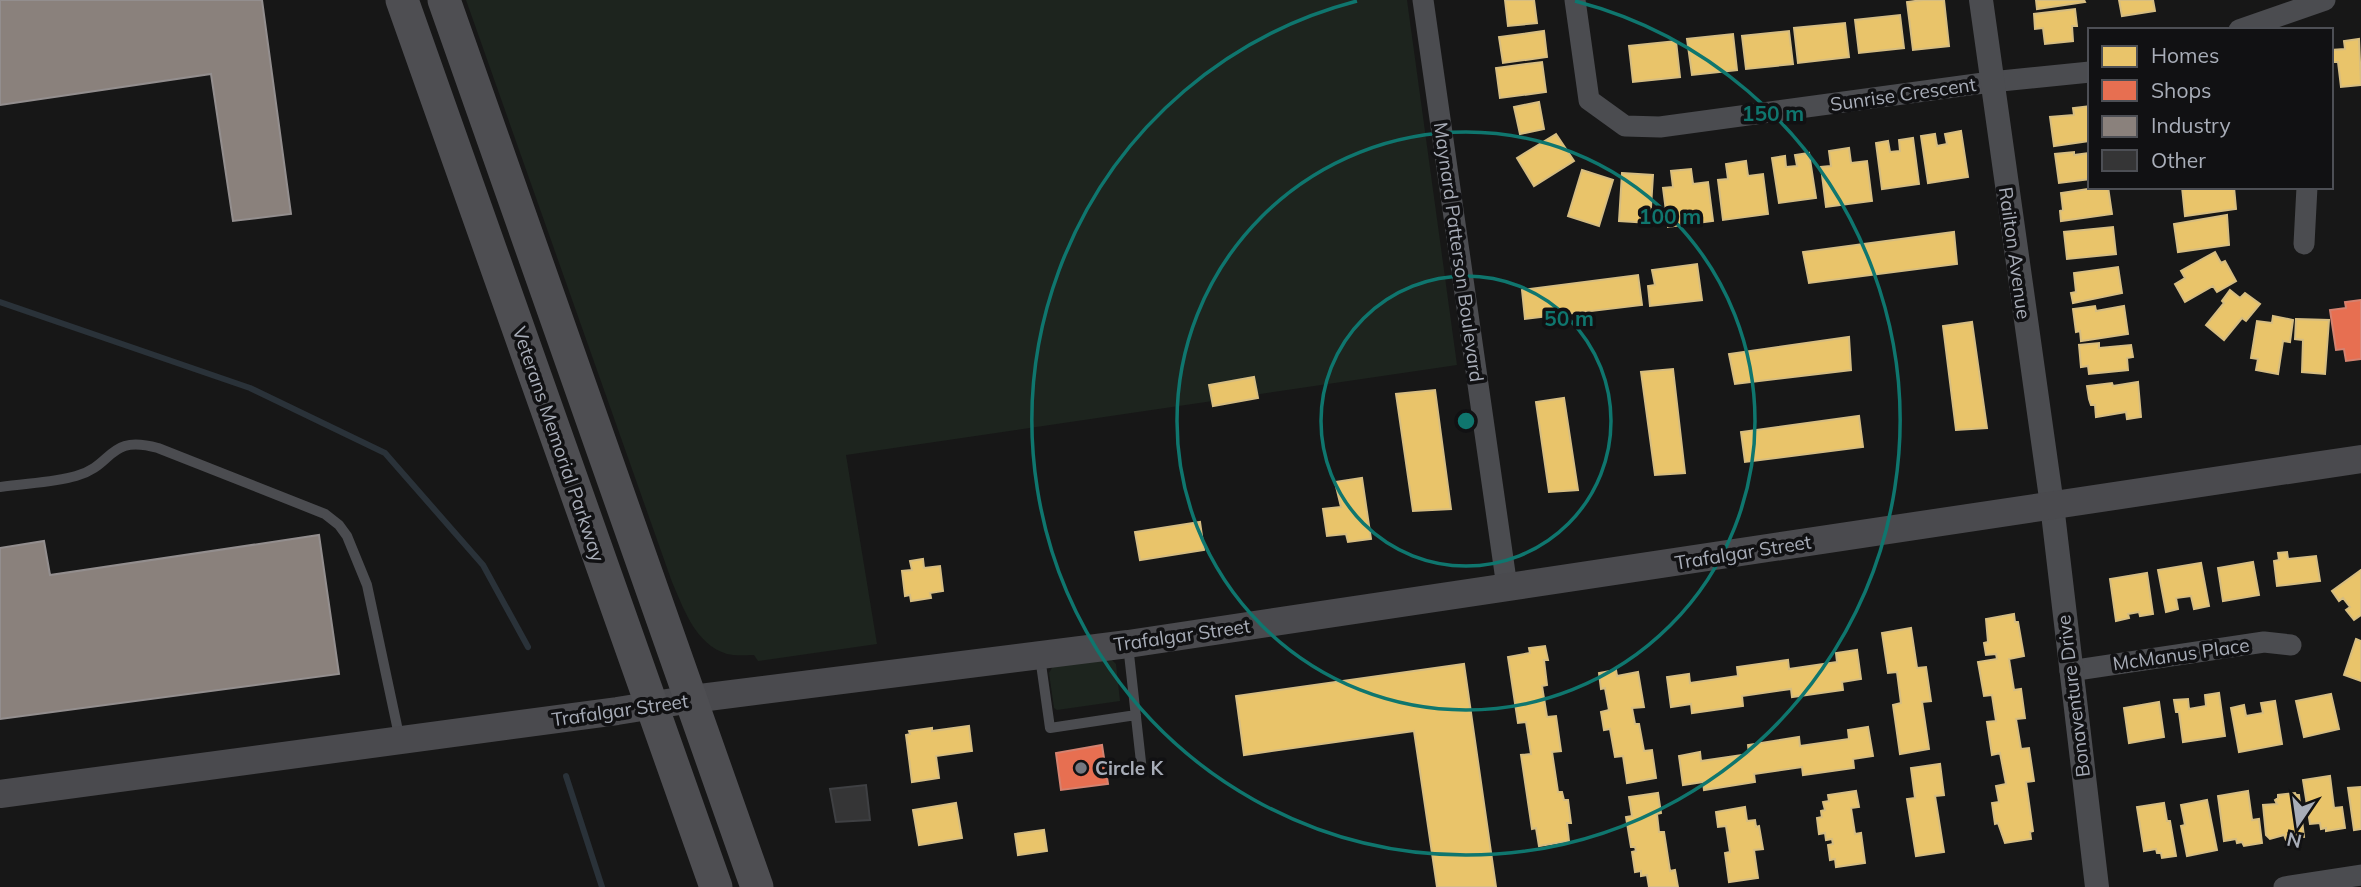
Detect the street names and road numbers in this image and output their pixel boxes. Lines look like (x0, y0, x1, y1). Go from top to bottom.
street label: Sunrise Crescent (1829, 72, 1978, 116)
street label: Maynard Patterson Boulevard (1429, 121, 1489, 383)
street label: Railton Avenue (1994, 185, 2036, 321)
street label: Veterans Memorial Parkway (507, 323, 611, 565)
street label: Trafalgar Street (1673, 529, 1813, 575)
street label: Trafalgar Street (1112, 613, 1252, 656)
street label: Bonaventure Drive (2051, 614, 2095, 778)
street label: McManus Place (2111, 633, 2251, 675)
street label: Trafalgar Street (550, 688, 690, 731)

